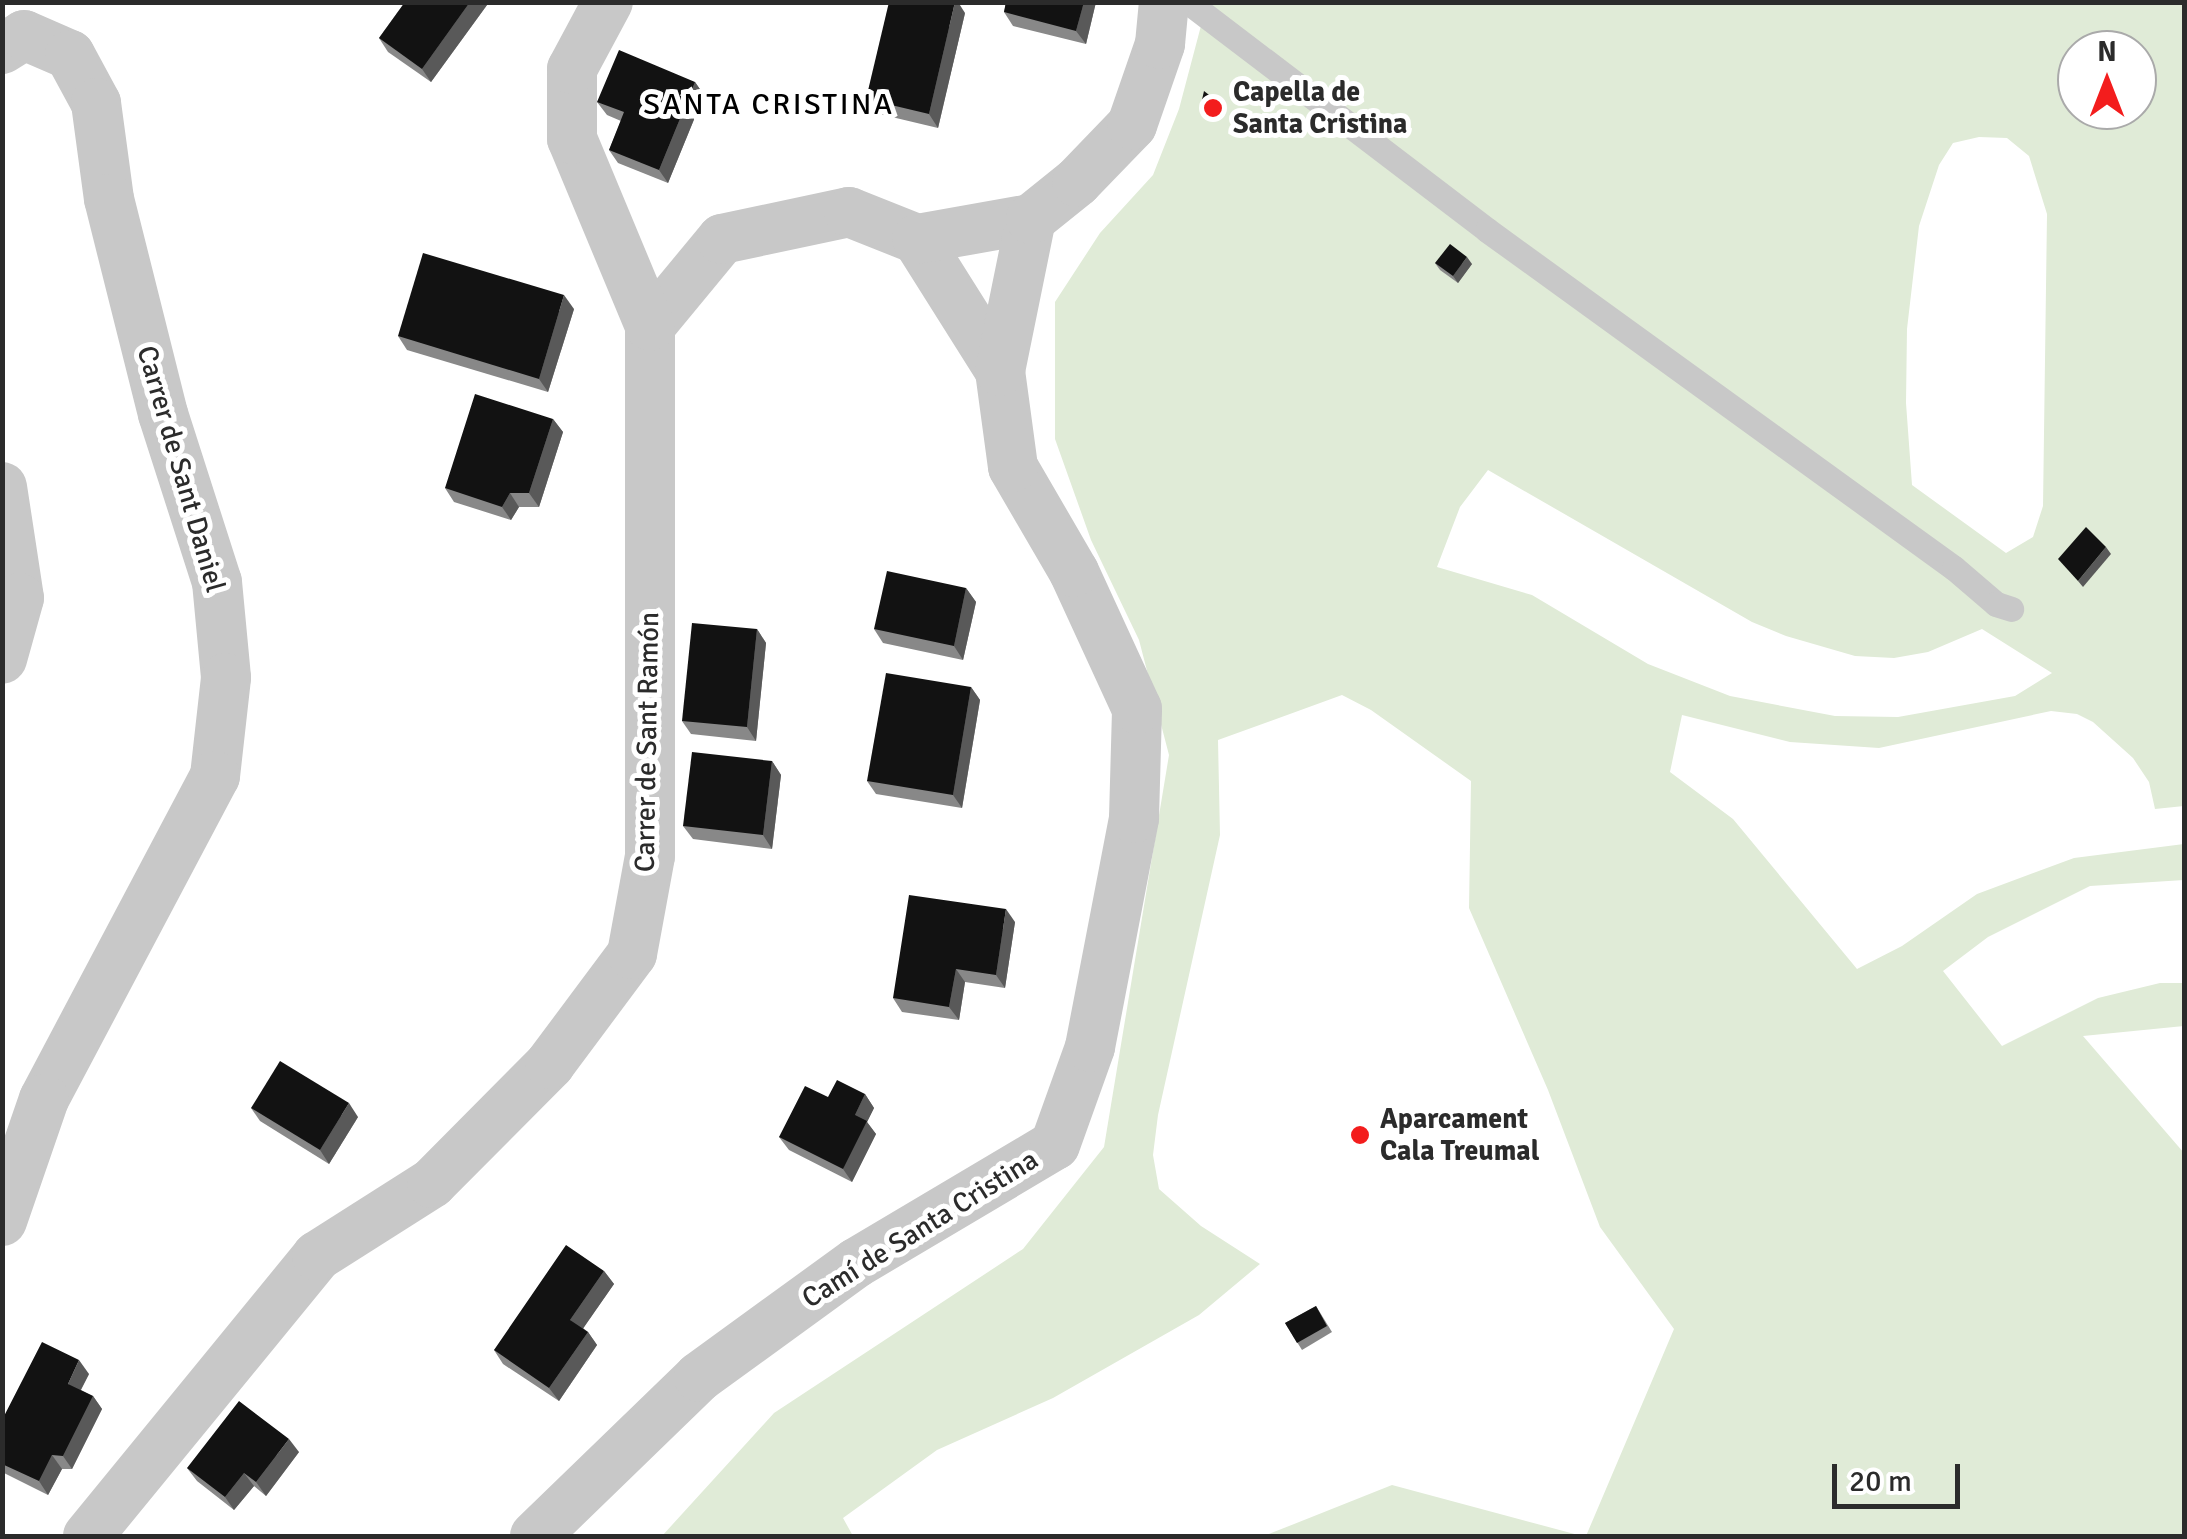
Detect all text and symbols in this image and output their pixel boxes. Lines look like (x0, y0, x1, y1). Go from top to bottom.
north arrow (2057, 30, 2157, 130)
text: N (2097, 35, 2117, 69)
place label: Capella de Santa Cristina (1233, 75, 1407, 141)
district label: SANTA CRISTINA (643, 87, 895, 123)
marker: Capella de Santa Cristina (1202, 97, 1224, 119)
street label: Carrer de Sant Daniel (130, 342, 232, 596)
street label: Carrer de Sant Ramón (628, 612, 666, 872)
place label: Aparcament Cala Treumal (1380, 1102, 1540, 1168)
marker: Aparcament Cala Treumal (1349, 1124, 1371, 1146)
street label: Camí de Santa Cristina (796, 1143, 1044, 1315)
scale bar (1837, 1444, 1964, 1506)
text: 20 m (1849, 1463, 1912, 1500)

